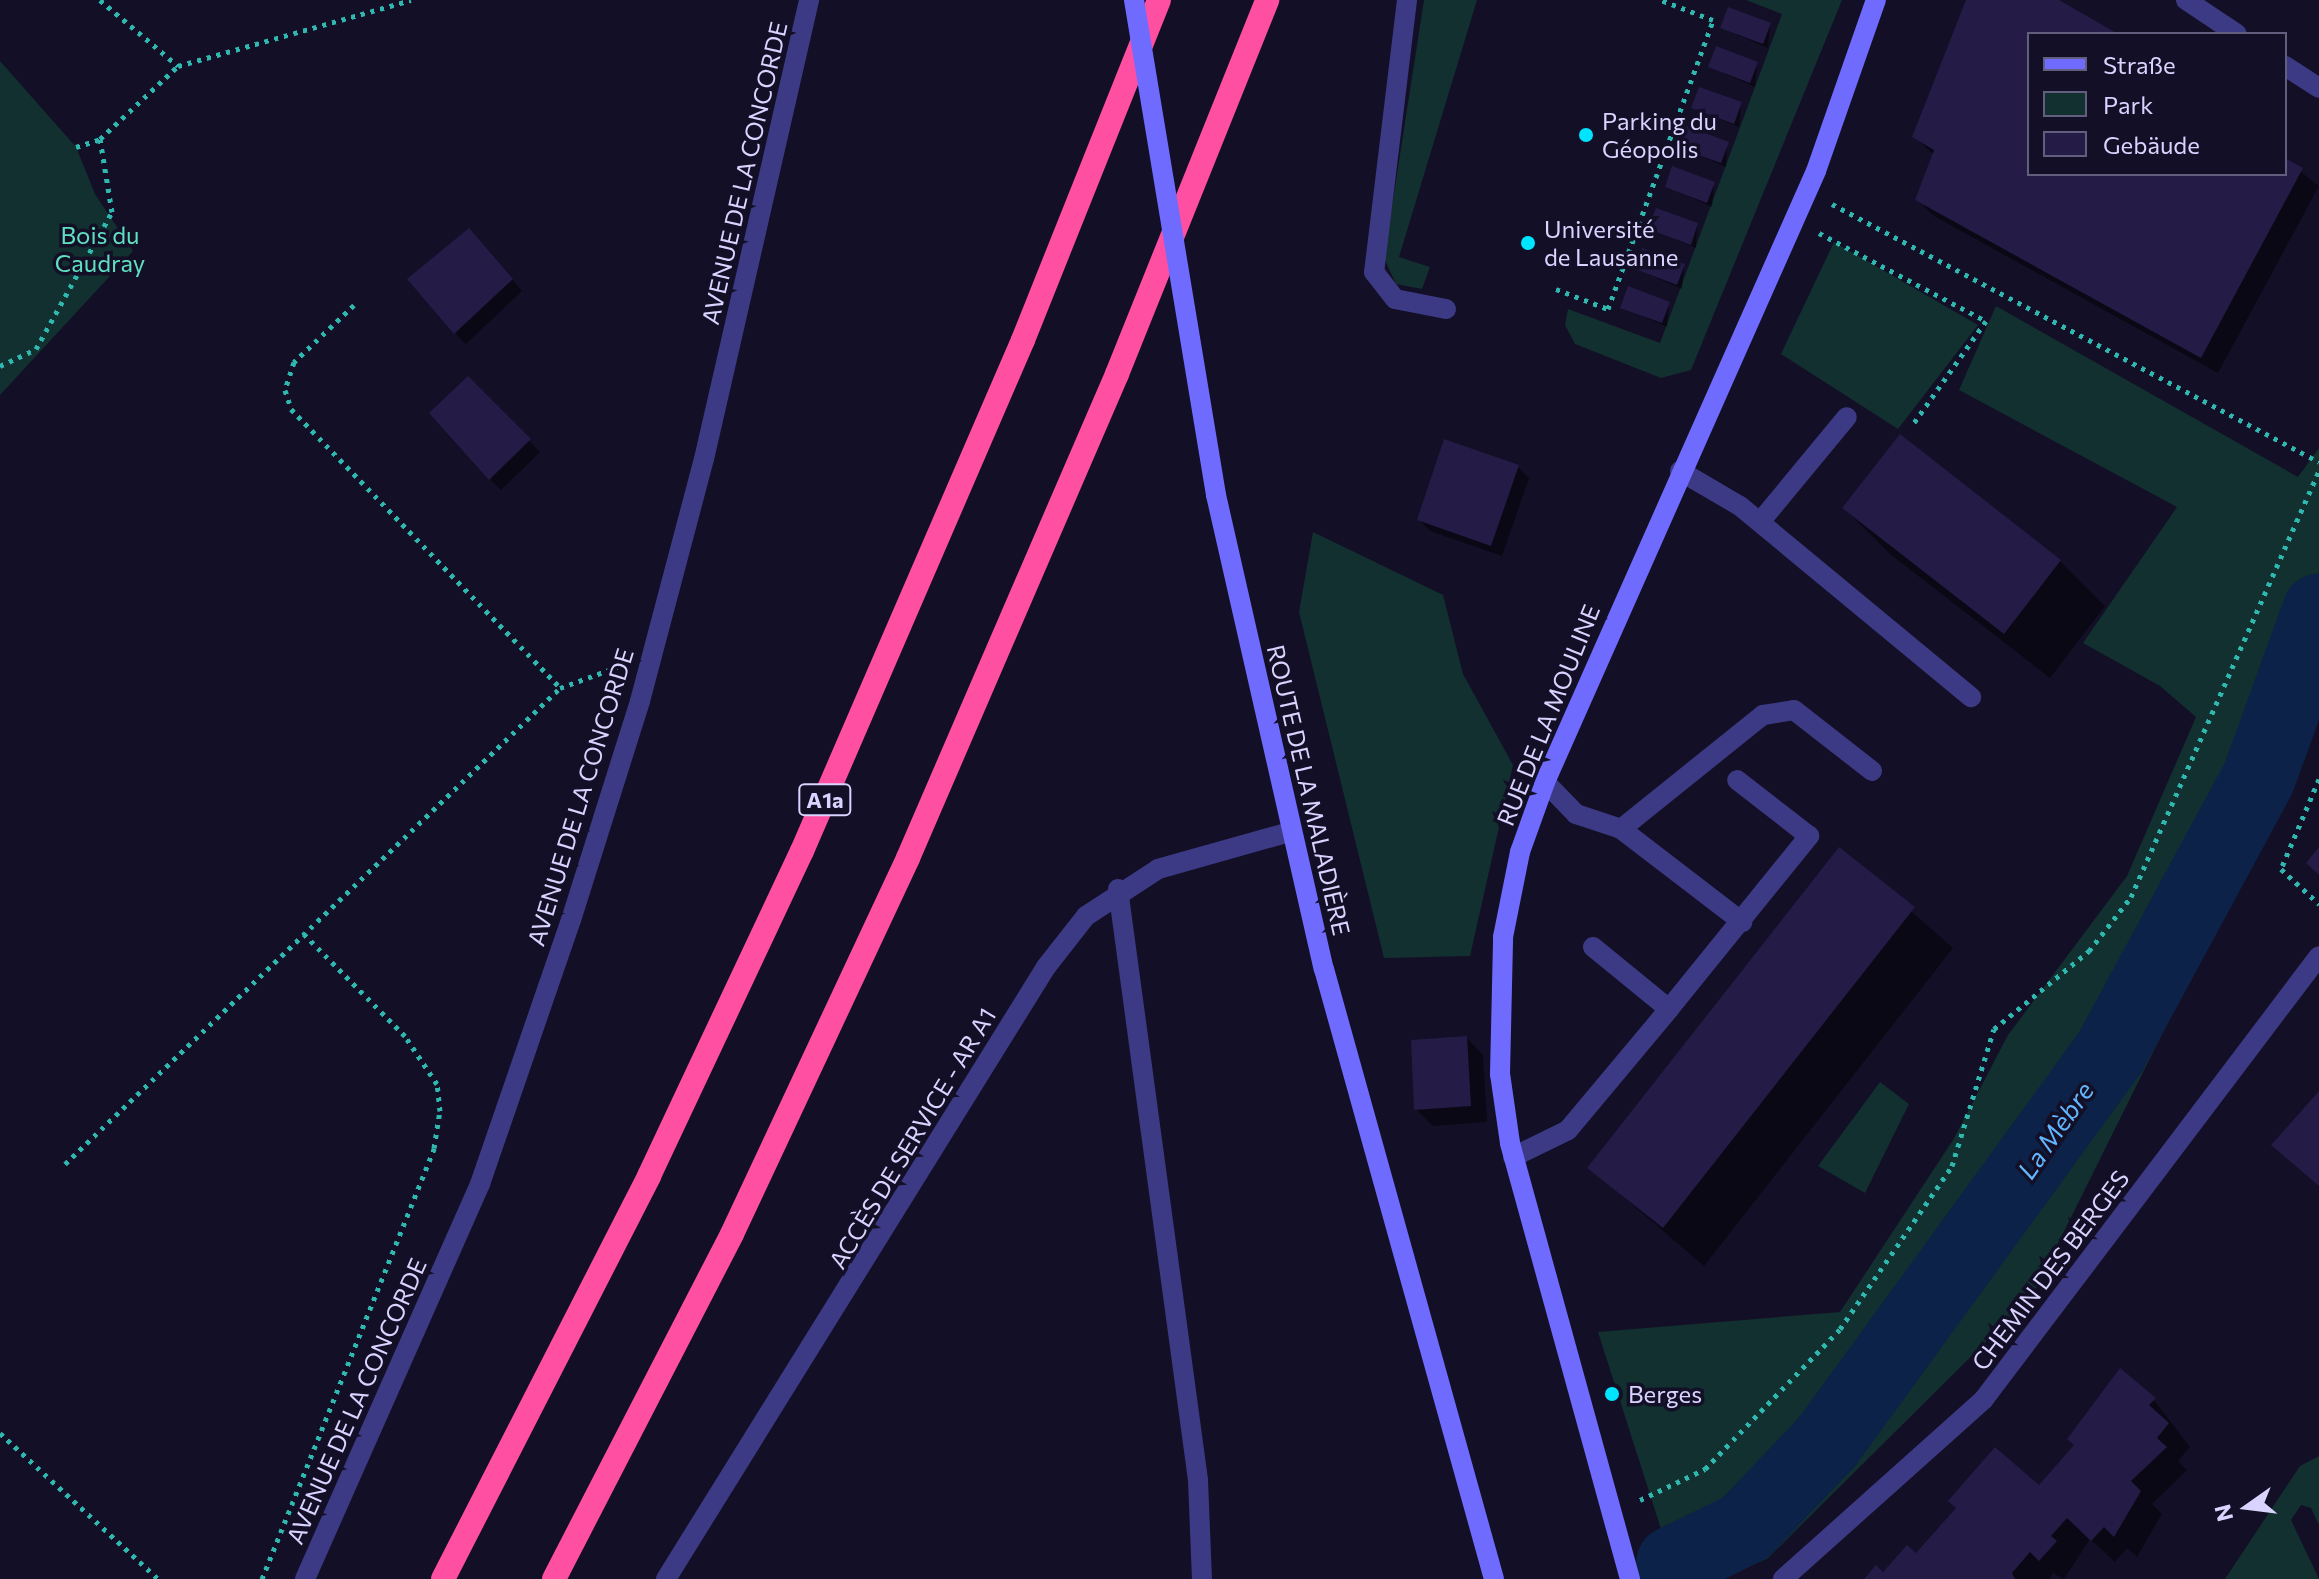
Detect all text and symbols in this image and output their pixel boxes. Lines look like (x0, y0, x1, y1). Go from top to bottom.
street label: AVENUE DE LA CONCORDE (695, 19, 793, 327)
legend (2027, 32, 2287, 176)
text: Straße (2103, 50, 2176, 79)
text: Park (2103, 90, 2153, 119)
place label: Parking du Géopolis (1602, 107, 1717, 163)
marker: Parking du Géopolis (1577, 126, 1595, 144)
text: Gebäude (2103, 130, 2200, 159)
place label: Université de Lausanne (1544, 215, 1678, 271)
park label: Bois du Caudray (55, 221, 145, 277)
marker: Université de Lausanne (1519, 234, 1537, 252)
street label: RUE DE LA MOULINE (1490, 600, 1606, 830)
street label: ROUTE DE LA MALADIÈRE (1262, 642, 1356, 938)
street label: AVENUE DE LA CONCORDE (521, 645, 639, 949)
road number: A1a (797, 782, 853, 818)
street label: ACCÈS DE SERVICE - AR A1 (823, 1002, 1001, 1274)
water label: La Mèbre (2010, 1076, 2100, 1184)
street label: CHEMIN DES BERGES (1965, 1164, 2135, 1376)
street label: AVENUE DE LA CONCORDE (280, 1254, 432, 1548)
place label: Berges (1628, 1380, 1702, 1408)
marker: Berges (1603, 1385, 1621, 1403)
north arrow (2207, 1467, 2287, 1547)
text: N (2208, 1502, 2238, 1524)

